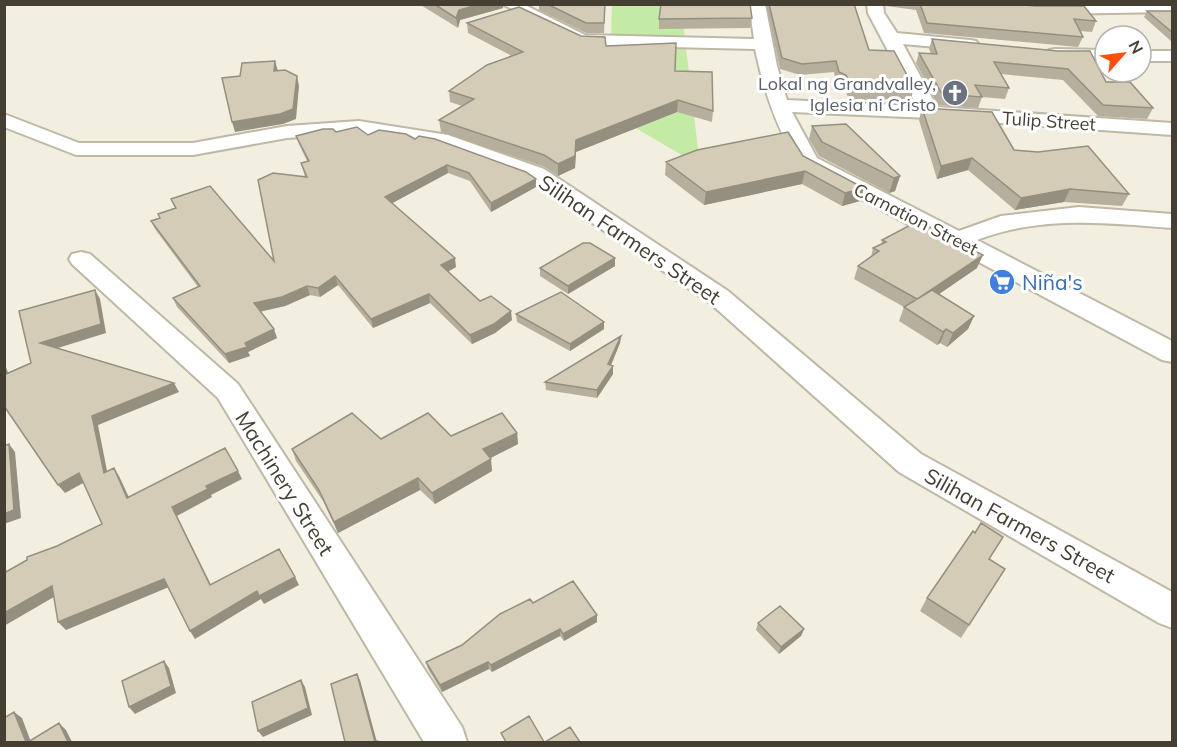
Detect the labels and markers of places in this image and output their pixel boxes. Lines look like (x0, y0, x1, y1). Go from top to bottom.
place label: Lokal ng Grandvalley, Iglesia ni Cristo (758, 72, 936, 116)
church icon: Lokal ng Grandvalley, Iglesia ni Cristo (940, 78, 970, 108)
supermarket icon: Niña's (987, 267, 1017, 297)
place label: Niña's (1022, 269, 1083, 295)

